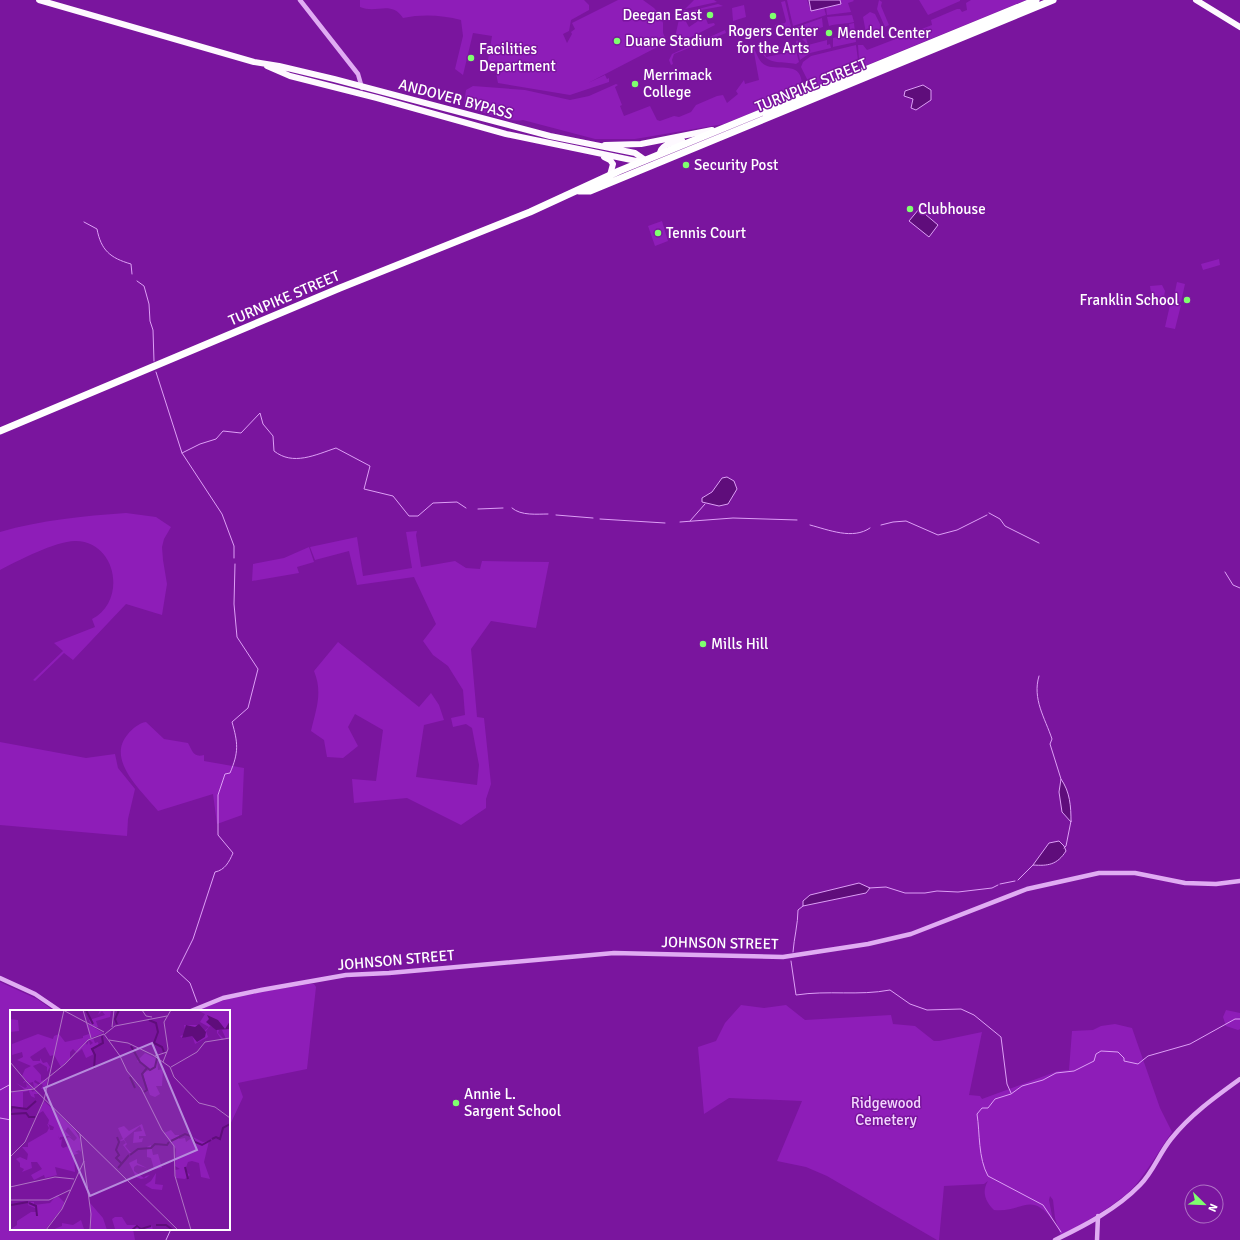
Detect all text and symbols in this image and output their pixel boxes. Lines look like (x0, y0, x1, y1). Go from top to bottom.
place label: Deegan East (622, 6, 702, 24)
marker: Deegan East (705, 10, 715, 20)
marker: Rogers Center for the Arts (768, 11, 778, 21)
place label: Rogers Center for the Arts (728, 22, 819, 57)
place label: Mendel Center (837, 24, 931, 42)
marker: Mendel Center (824, 28, 834, 38)
place label: Duane Stadium (625, 32, 723, 50)
marker: Duane Stadium (612, 36, 622, 46)
place label: Facilities Department (479, 40, 556, 75)
marker: Facilities Department (466, 53, 476, 63)
street label: TURNPIKE STREET (752, 54, 870, 116)
place label: Merrimack College (643, 66, 713, 101)
street label: ANDOVER BYPASS (397, 75, 515, 123)
marker: Merrimack College (630, 79, 640, 89)
place label: Security Post (694, 156, 778, 174)
marker: Security Post (681, 160, 691, 170)
place label: Clubhouse (918, 200, 986, 218)
marker: Clubhouse (905, 204, 915, 214)
place label: Tennis Court (666, 224, 746, 242)
marker: Tennis Court (653, 228, 663, 238)
street label: TURNPIKE STREET (226, 266, 343, 330)
place label: Franklin School (1080, 291, 1179, 309)
marker: Franklin School (1182, 295, 1192, 305)
place label: Mills Hill (711, 635, 769, 653)
marker: Mills Hill (698, 639, 708, 649)
street label: JOHNSON STREET (661, 933, 779, 953)
street label: JOHNSON STREET (337, 946, 456, 974)
inset map (10, 1010, 230, 1230)
place label: Annie L. Sargent School (464, 1085, 561, 1120)
park label: Ridgewood Cemetery (851, 1094, 921, 1129)
marker: Annie L. Sargent School (451, 1098, 461, 1108)
north arrow (1184, 1184, 1224, 1224)
text: N (1205, 1202, 1220, 1214)

